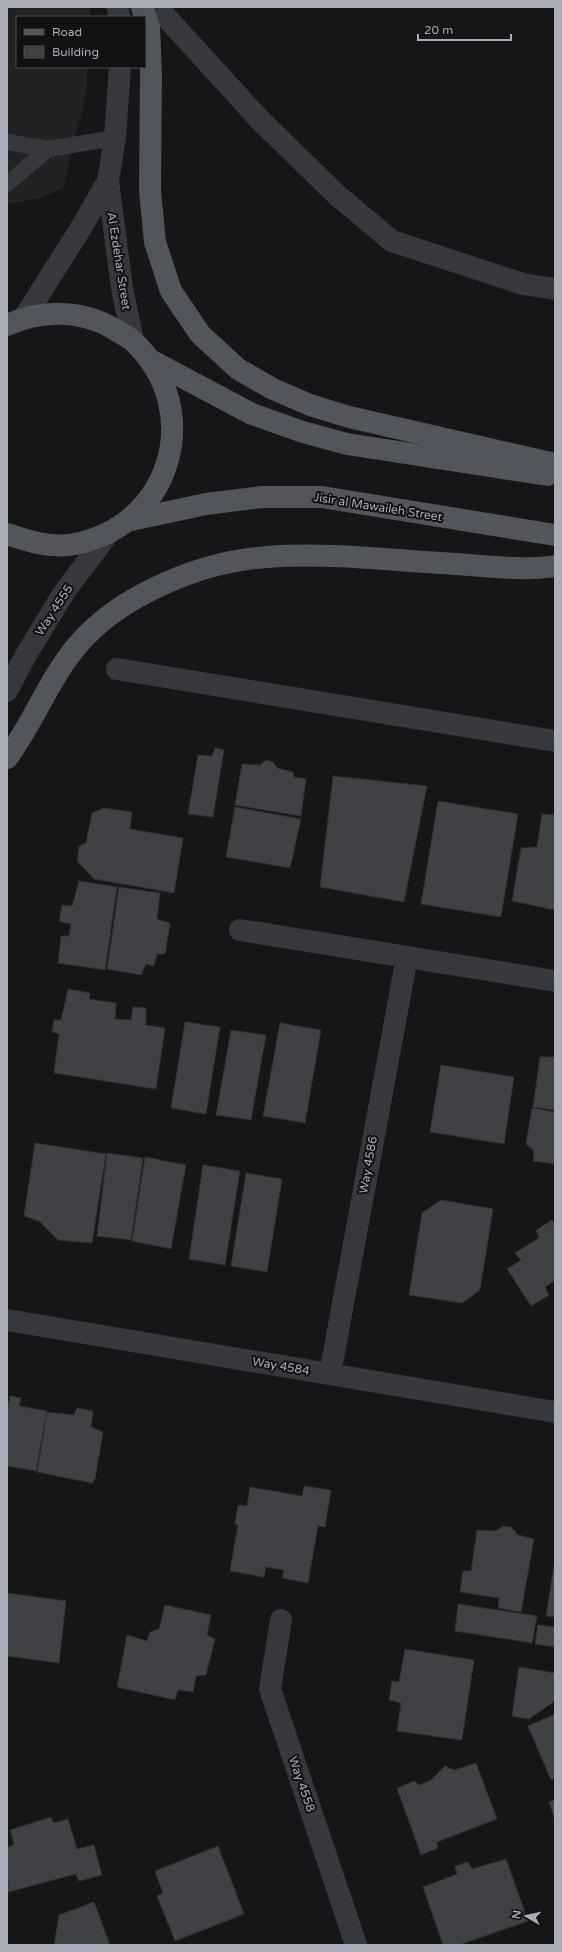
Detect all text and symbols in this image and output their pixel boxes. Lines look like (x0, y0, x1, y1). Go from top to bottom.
legend (16, 16, 146, 68)
scale bar (418, 16, 511, 42)
text: 20 m (424, 23, 453, 37)
text: Road (52, 25, 82, 39)
text: Building (52, 45, 99, 59)
street label: Al Ezdehar Street (104, 211, 134, 311)
street label: Jisir al Mawaileh Street (313, 490, 444, 524)
street label: Way 4555 (32, 582, 76, 638)
street label: Way 4586 (356, 1135, 380, 1195)
street label: Way 4584 (251, 1354, 311, 1378)
street label: Way 4558 (286, 1754, 318, 1814)
north arrow (506, 1896, 546, 1936)
text: N (510, 1909, 524, 1920)

